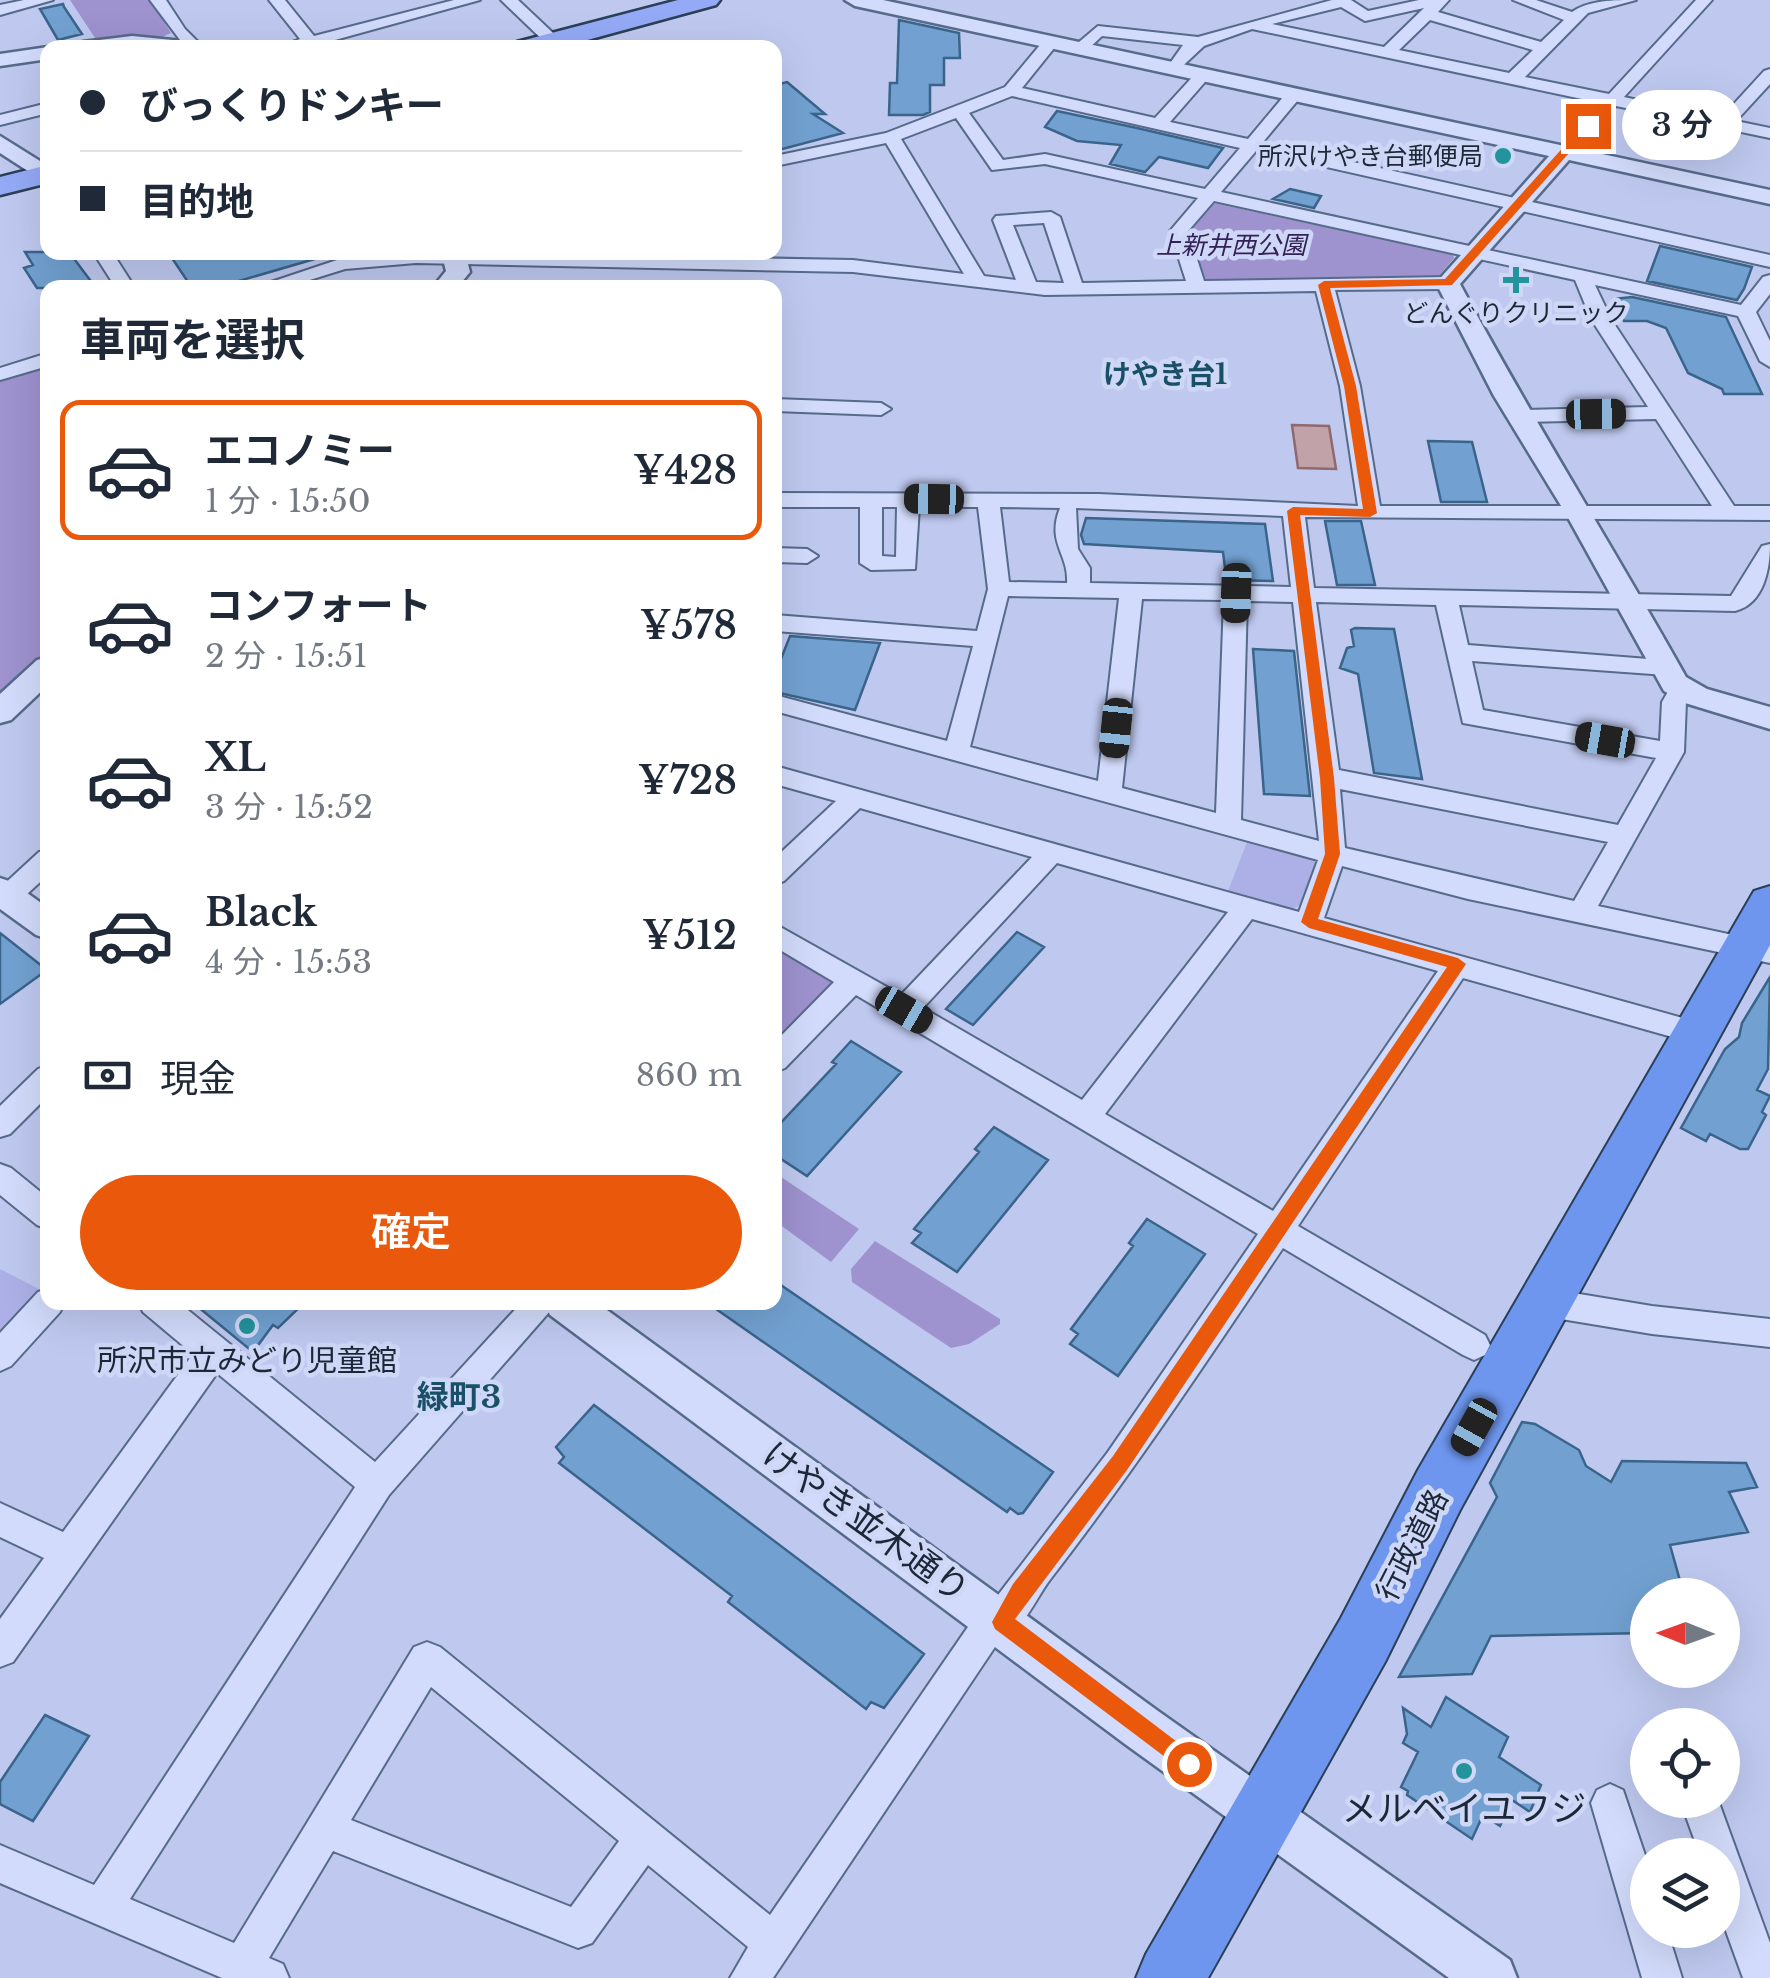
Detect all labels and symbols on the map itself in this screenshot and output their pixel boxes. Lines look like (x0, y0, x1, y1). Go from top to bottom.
callout: 3 分 (1623, 91, 1743, 161)
route end (1566, 104, 1611, 149)
place label: 所沢けやき台郵便局 (1258, 141, 1483, 172)
marker: 所沢けやき台郵便局 (1492, 145, 1514, 167)
park label: 上新井西公園 (1156, 230, 1309, 261)
marker: どんぐりクリニック (1503, 267, 1529, 293)
place label: どんぐりクリニック (1403, 298, 1629, 329)
district label: けやき台1 (1103, 357, 1227, 392)
car (1566, 398, 1626, 430)
car (904, 483, 964, 515)
car (1220, 562, 1252, 624)
car (1098, 697, 1134, 759)
car (1573, 720, 1637, 760)
car (871, 982, 937, 1038)
marker: 所沢市立みどり児童館 (236, 1315, 258, 1337)
place label: 所沢市立みどり児童館 (97, 1342, 397, 1379)
district label: 緑町3 (417, 1377, 501, 1417)
car (1446, 1393, 1502, 1461)
street label: けやき並木通り (754, 1433, 978, 1611)
street label: 行政道路 (1368, 1483, 1456, 1607)
north arrow (1630, 1578, 1740, 1688)
route start (1167, 1742, 1212, 1787)
marker: メルベイユフジ (1453, 1760, 1475, 1782)
place label: メルベイユフジ (1342, 1787, 1586, 1830)

